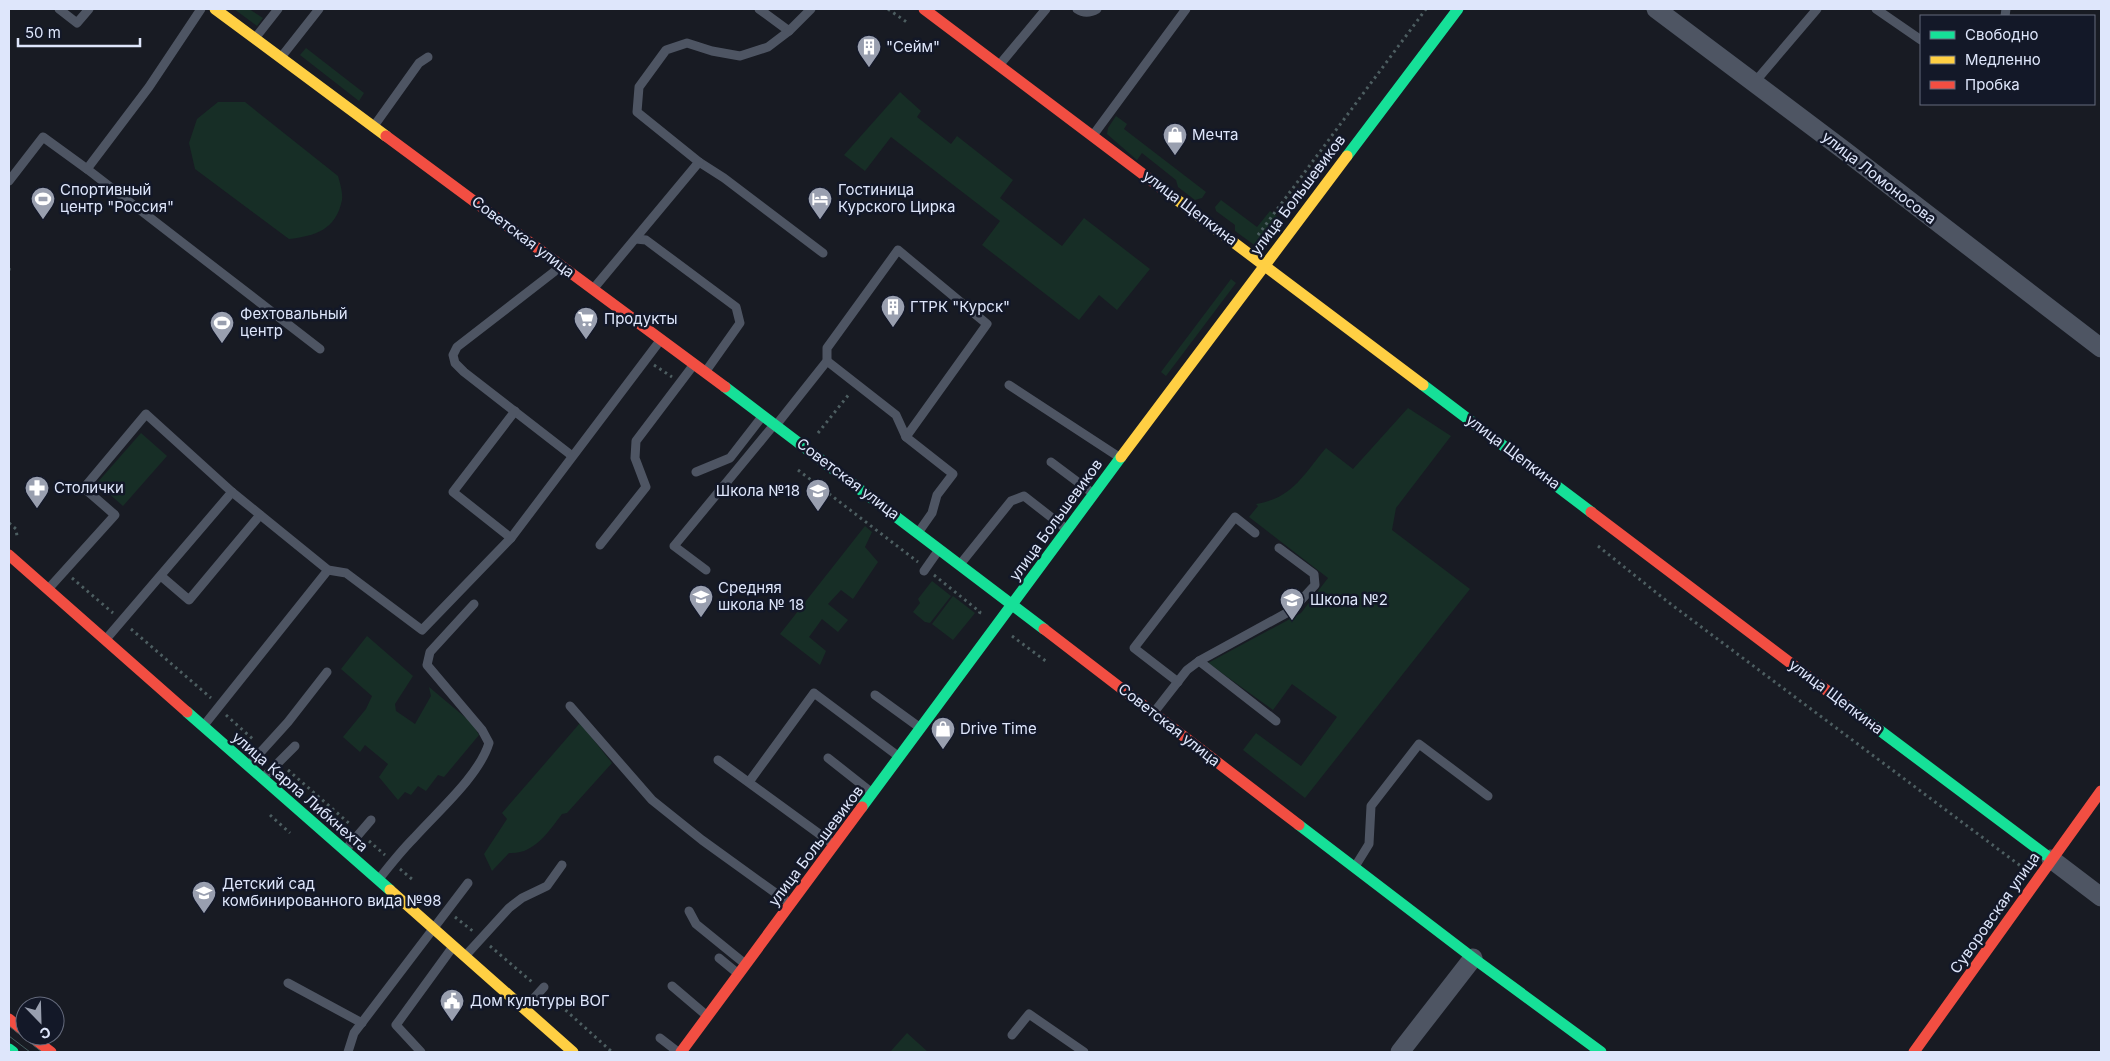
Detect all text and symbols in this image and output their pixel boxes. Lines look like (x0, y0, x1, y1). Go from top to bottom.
scale bar (18, 15, 140, 47)
legend (1920, 15, 2095, 105)
text: 50 m (25, 23, 61, 42)
text: Свободно (1965, 25, 2039, 44)
building icon: "Сейм" (856, 34, 882, 68)
place label: "Сейм" (886, 37, 940, 56)
text: Медленно (1965, 50, 2041, 69)
text: Пробка (1965, 75, 2020, 94)
shop icon: Мечта (1162, 122, 1188, 156)
place label: Мечта (1192, 125, 1239, 144)
street label: улица Ломоносова (1818, 127, 1940, 228)
street label: улица Большевиков (1246, 131, 1349, 259)
street label: улица Щепкина (1139, 166, 1241, 249)
place label: Спортивный центр "Россия" (60, 180, 174, 216)
place label: Гостиница Курского Цирка (838, 180, 955, 216)
sports icon: Спортивный центр "Россия" (30, 186, 56, 220)
hotel icon: Гостиница Курского Цирка (807, 186, 833, 220)
street label: Советская улица (468, 192, 579, 282)
building icon: ГТРК "Курск" (880, 294, 906, 328)
place label: ГТРК "Курск" (910, 297, 1010, 316)
place label: Фехтовальный центр (240, 304, 348, 340)
supermarket icon: Продукты (573, 306, 599, 340)
place label: Продукты (604, 309, 678, 328)
sports icon: Фехтовальный центр (209, 310, 235, 344)
street label: улица Щепкина (1462, 410, 1564, 493)
street label: Советская улица (793, 434, 904, 524)
street label: улица Большевиков (1005, 455, 1106, 584)
pharmacy icon: Столички (24, 475, 50, 509)
place label: Столички (54, 478, 124, 497)
school or university icon: Школа №18 (805, 478, 831, 512)
place label: Школа №18 (716, 481, 800, 500)
place label: Средняя школа № 18 (718, 578, 804, 614)
school or university icon: Средняя школа № 18 (688, 584, 714, 618)
school or university icon: Школа №2 (1279, 587, 1305, 621)
place label: Школа №2 (1310, 590, 1388, 609)
street label: улица Щепкина (1785, 655, 1887, 738)
street label: Советская улица (1115, 679, 1224, 770)
shop icon: Drive Time (930, 716, 956, 750)
place label: Drive Time (960, 719, 1037, 738)
street label: улица Карла Либкнехта (228, 727, 372, 856)
street label: улица Большевиков (764, 782, 867, 910)
street label: Суворовская улица (1946, 848, 2044, 977)
place label: Детский сад комбинированного вида №98 (222, 874, 442, 910)
school or university icon: Детский сад комбинированного вида №98 (191, 880, 217, 914)
public building icon: Дом культуры ВОГ (439, 988, 465, 1022)
place label: Дом культуры ВОГ (470, 991, 610, 1010)
north arrow (15, 996, 65, 1046)
text: С (37, 1024, 53, 1043)

